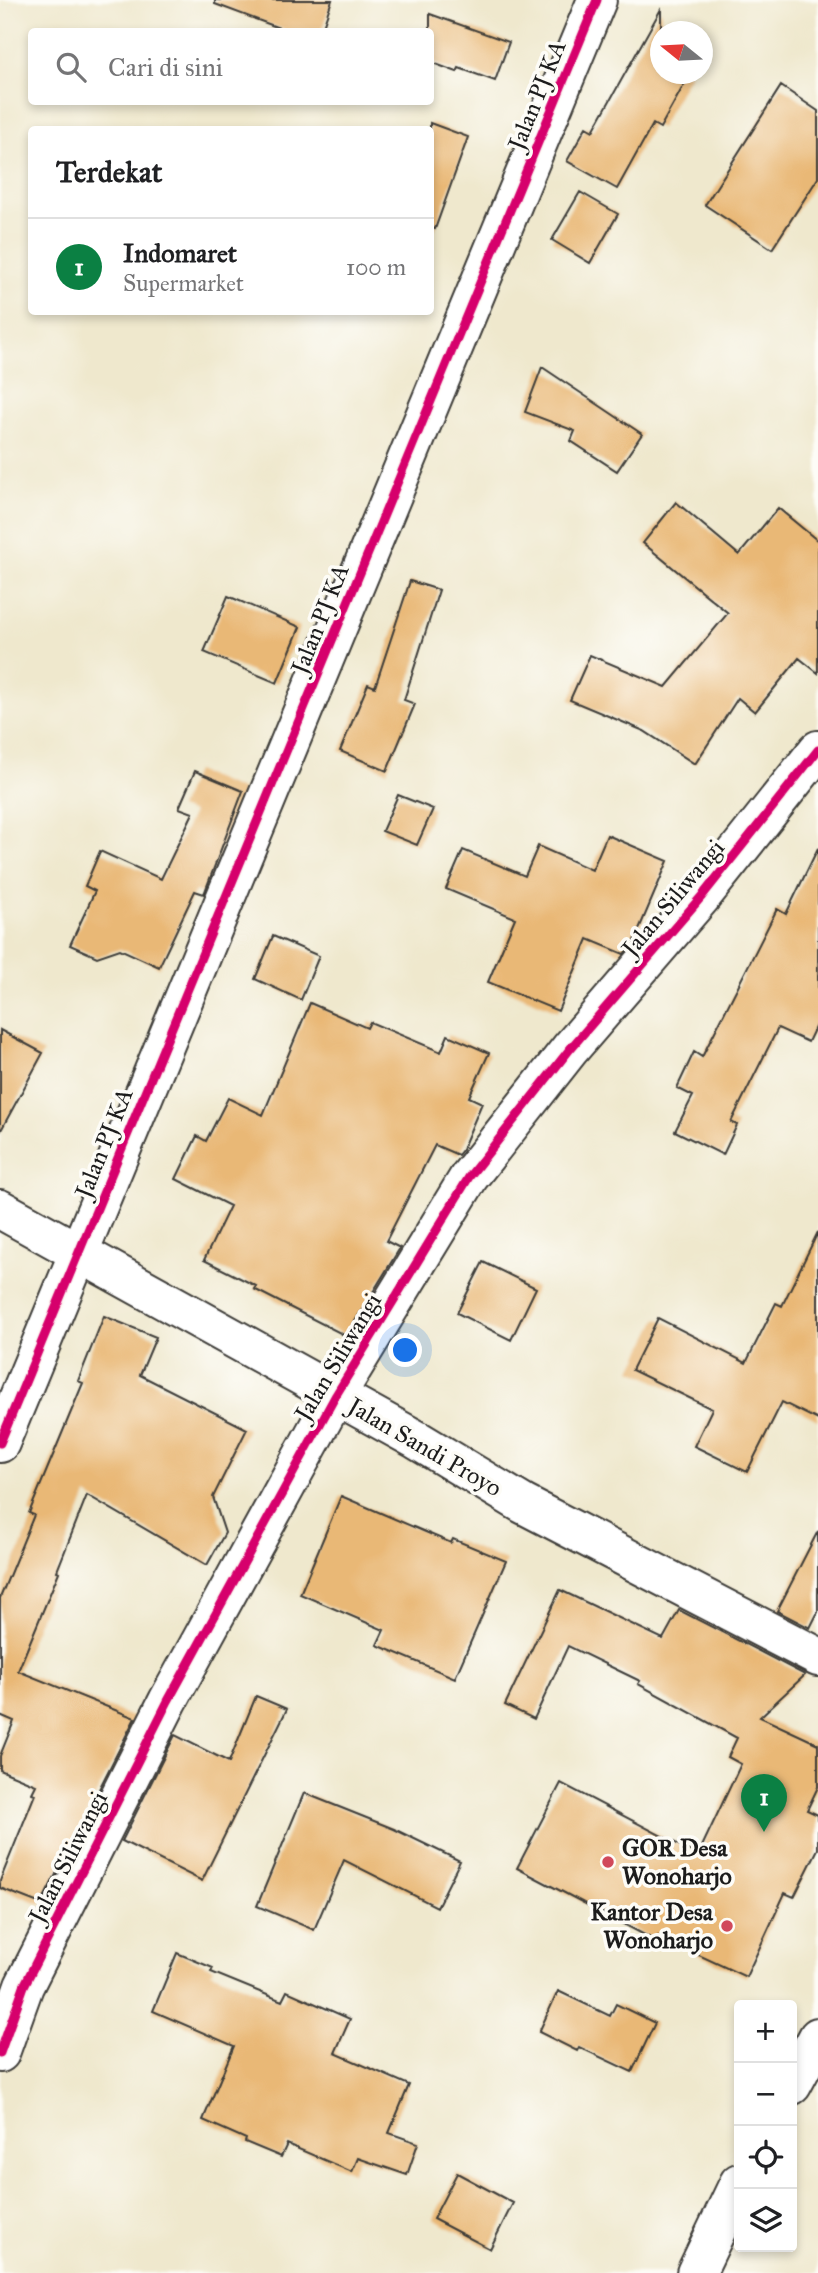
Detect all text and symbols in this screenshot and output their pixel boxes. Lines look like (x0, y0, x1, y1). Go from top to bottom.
north arrow (650, 21, 713, 84)
search box (28, 28, 434, 105)
street label: Jalan PJ KA (500, 36, 573, 157)
icon: search (52, 48, 90, 86)
text: Cari di sini (108, 51, 223, 83)
text: Terdekat (56, 154, 162, 190)
text: Indomaret (123, 237, 237, 269)
text: 1 (74, 253, 84, 281)
text: 100 m (346, 253, 406, 281)
text: Supermarket (123, 269, 244, 297)
street label: Jalan PJ KA (283, 560, 356, 681)
street label: Jalan Siliwangi (613, 833, 731, 965)
street label: Jalan PJ KA (67, 1084, 140, 1205)
street label: Jalan Siliwangi (287, 1287, 388, 1429)
your location (388, 1333, 422, 1367)
street label: Jalan Sandi Proyo (340, 1389, 507, 1503)
pin: 1 (741, 1774, 787, 1832)
street label: Jalan Siliwangi (21, 1786, 114, 1931)
place label: GOR Desa Wonoharjo (622, 1833, 732, 1891)
marker: GOR Desa Wonoharjo (600, 1854, 616, 1870)
place label: Kantor Desa Wonoharjo (590, 1897, 714, 1955)
marker: Kantor Desa Wonoharjo (719, 1918, 735, 1934)
map controls (734, 2000, 797, 2252)
button: + (734, 2000, 797, 2063)
button: − (734, 2063, 797, 2126)
button: locate (734, 2126, 797, 2189)
button: layers (734, 2189, 797, 2252)

